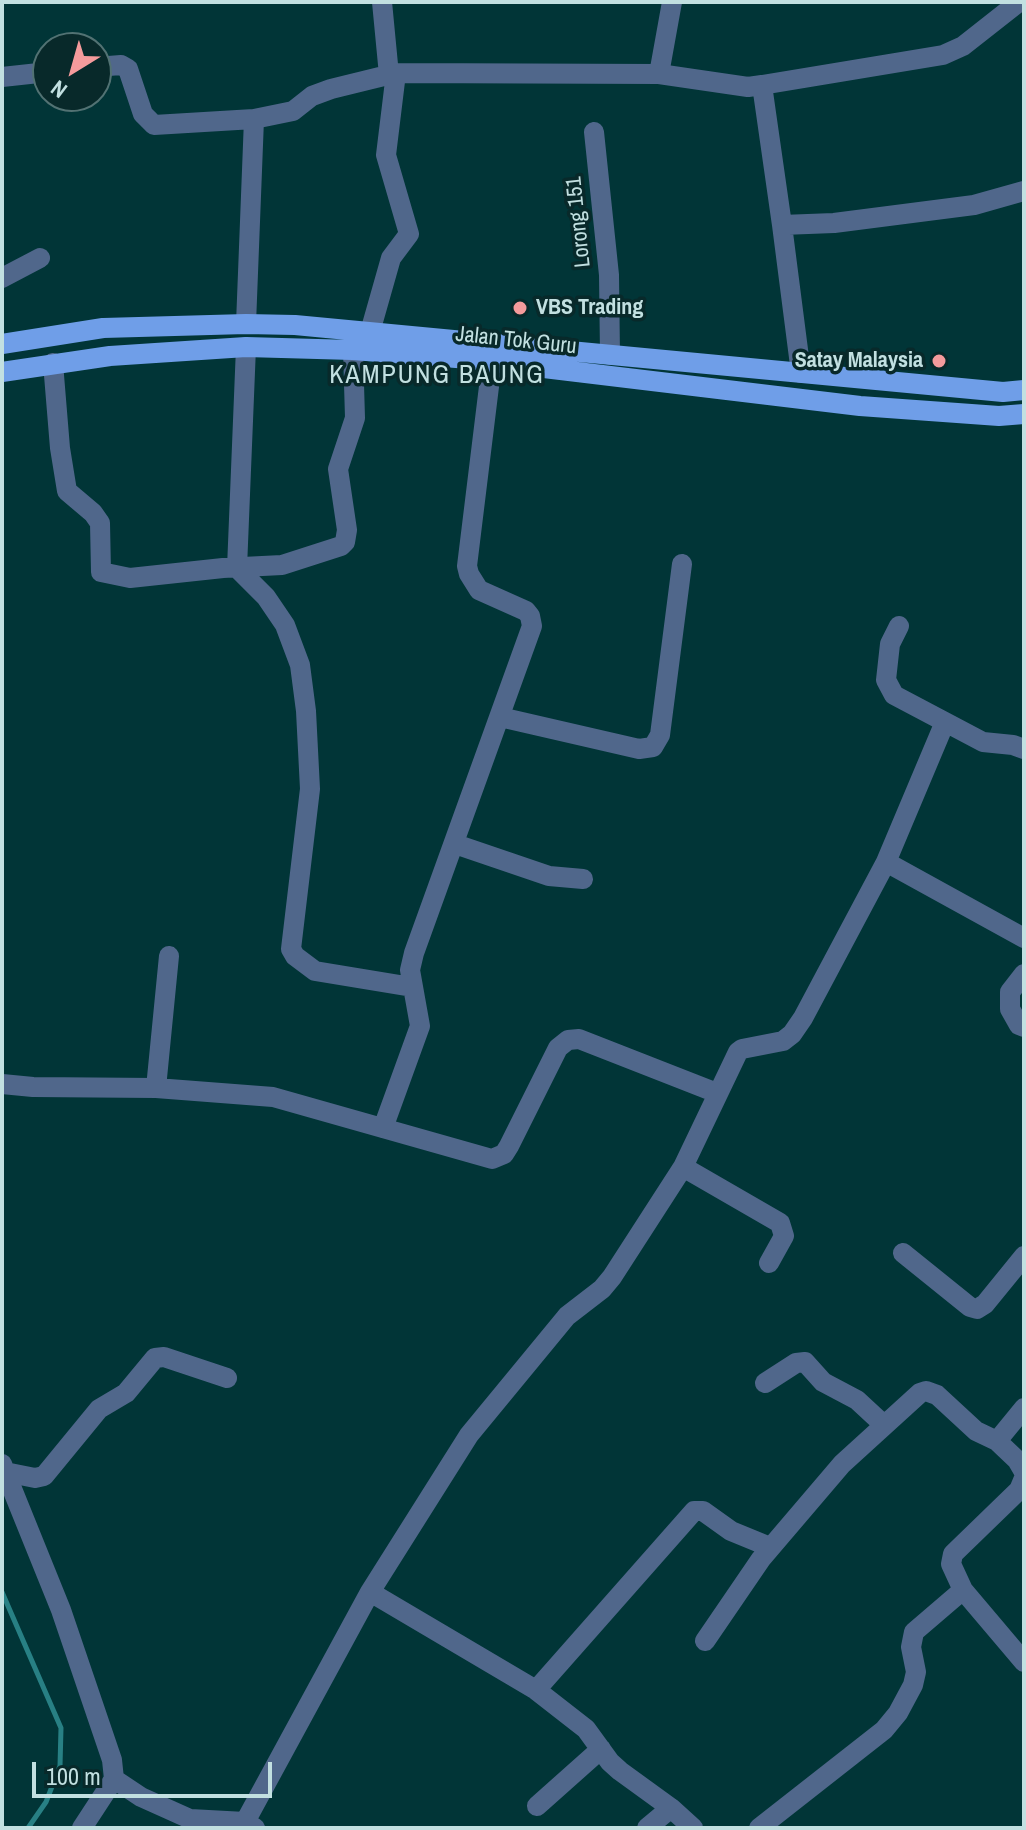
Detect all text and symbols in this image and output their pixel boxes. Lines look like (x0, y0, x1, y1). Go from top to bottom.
north arrow (32, 32, 112, 112)
text: N (45, 74, 73, 105)
street label: Lorong 151 (561, 175, 597, 269)
place label: VBS Trading (536, 295, 643, 321)
marker: VBS Trading (511, 299, 529, 317)
street label: Jalan Tok Guru (454, 322, 578, 360)
place label: Satay Malaysia (795, 348, 923, 374)
marker: Satay Malaysia (930, 352, 948, 370)
district label: KAMPUNG BAUNG (329, 360, 545, 392)
scale bar (36, 1746, 276, 1796)
text: 100 m (46, 1760, 101, 1792)

